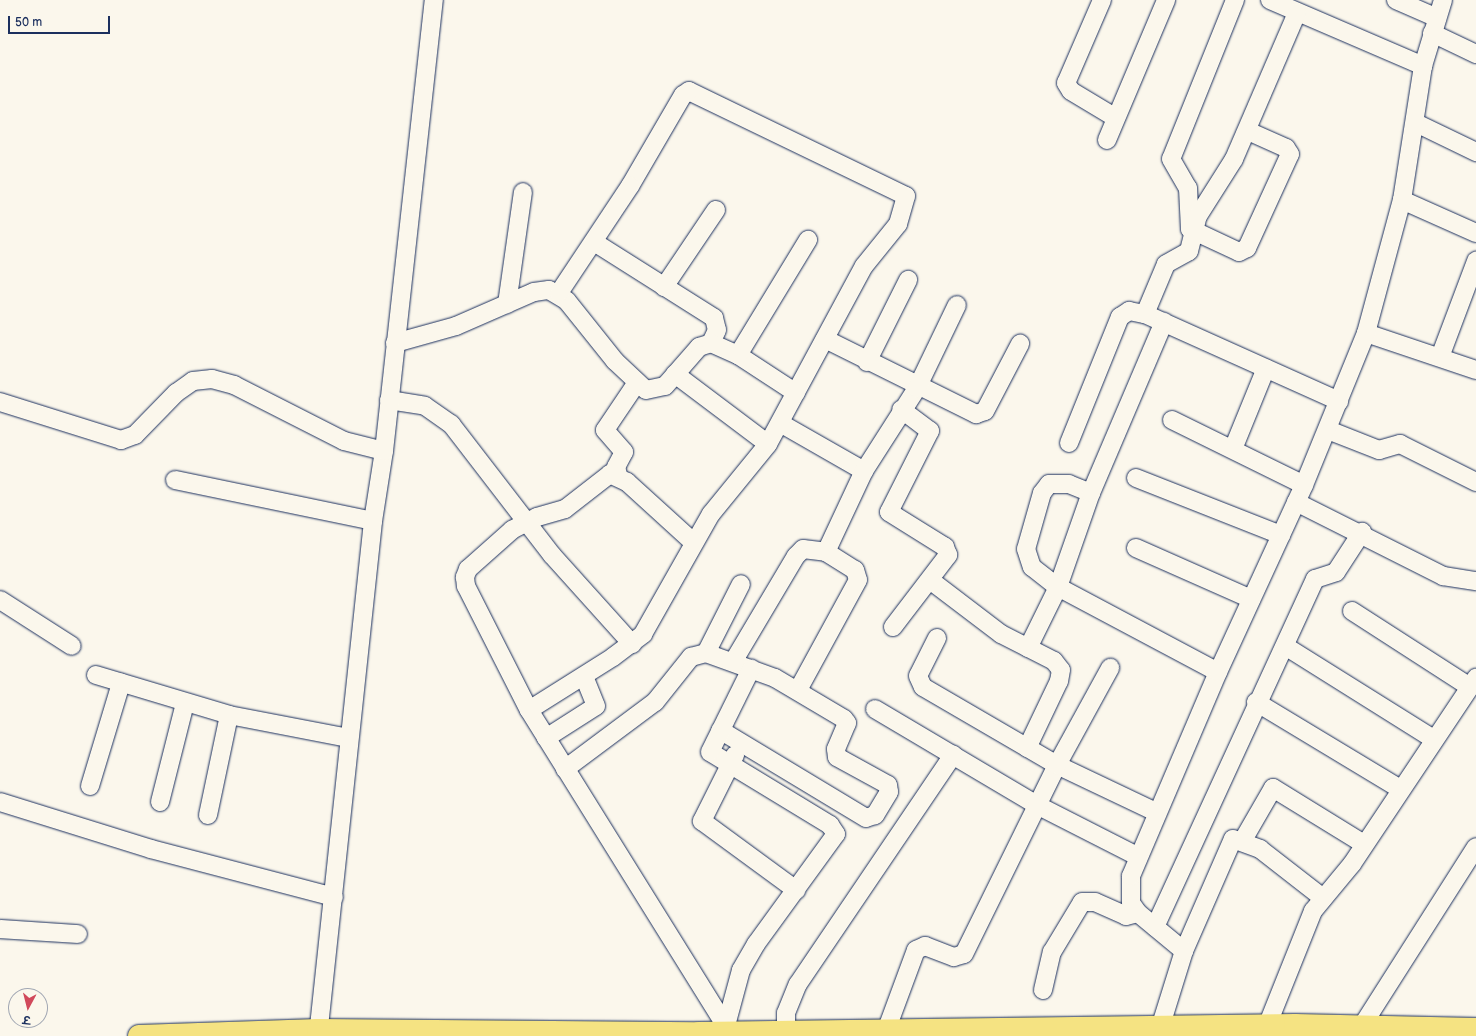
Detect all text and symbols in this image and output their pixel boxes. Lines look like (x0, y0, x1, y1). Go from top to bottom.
scale bar (10, 8, 112, 34)
text: 50 m (15, 15, 42, 30)
north arrow (8, 988, 48, 1028)
text: उ (22, 1013, 31, 1026)

